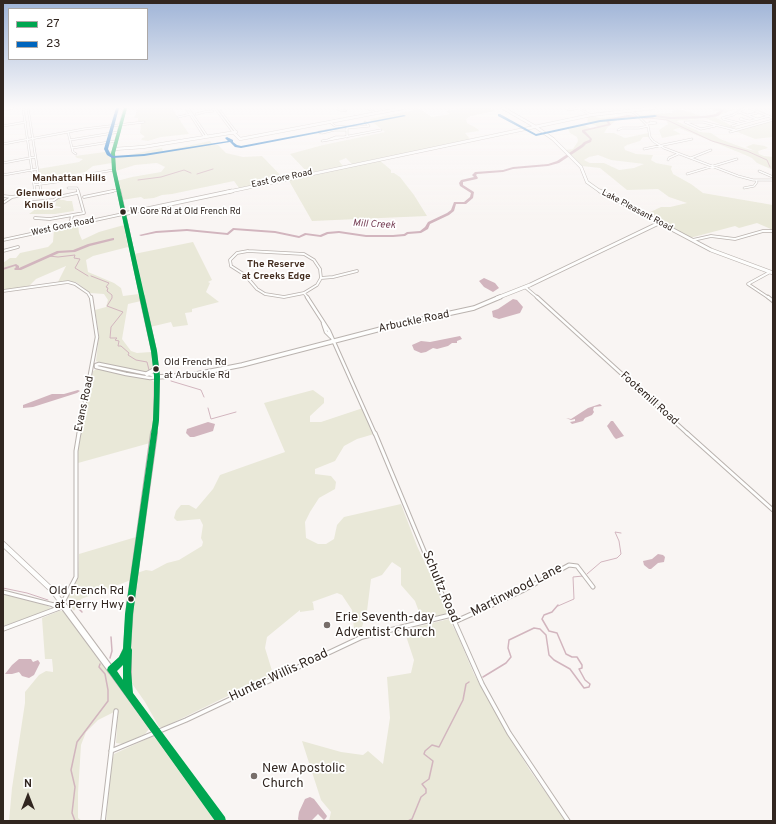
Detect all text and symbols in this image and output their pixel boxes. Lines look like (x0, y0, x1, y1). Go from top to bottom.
legend (8, 8, 148, 60)
text: 27 (46, 16, 60, 32)
text: 23 (46, 36, 61, 52)
street label: East Gore Road (251, 167, 313, 191)
district label: Manhattan Hills (32, 173, 106, 185)
district label: Glenwood Knolls (16, 188, 62, 212)
street label: Lake Pleasant Road (600, 188, 674, 234)
marker: W Gore Rd at Old French Rd (118, 207, 128, 217)
place label: W Gore Rd at Old French Rd (130, 207, 241, 217)
street label: West Gore Road (31, 215, 95, 239)
water label: Mill Creek (352, 218, 396, 232)
district label: The Reserve at Creeks Edge (241, 259, 311, 282)
street label: Arbuckle Road (377, 308, 451, 336)
place label: Old French Rd at Arbuckle Rd (164, 357, 230, 380)
marker: Old French Rd at Arbuckle Rd (151, 364, 161, 374)
street label: Footemill Road (617, 369, 681, 429)
street label: Evans Road (73, 375, 97, 433)
street label: Schultz Road (418, 549, 462, 625)
street label: Martinwood Lane (469, 561, 565, 621)
place label: Old French Rd at Perry Hwy (49, 585, 124, 613)
marker: Old French Rd at Perry Hwy (126, 594, 136, 604)
place label: Erie Seventh-day Adventist Church (335, 610, 435, 641)
marker: Erie Seventh-day Adventist Church (322, 620, 332, 630)
street label: Hunter Willis Road (227, 646, 331, 706)
place label: New Apostolic Church (262, 761, 345, 792)
marker: New Apostolic Church (249, 771, 259, 781)
north arrow (8, 776, 48, 816)
text: N (24, 777, 32, 791)

